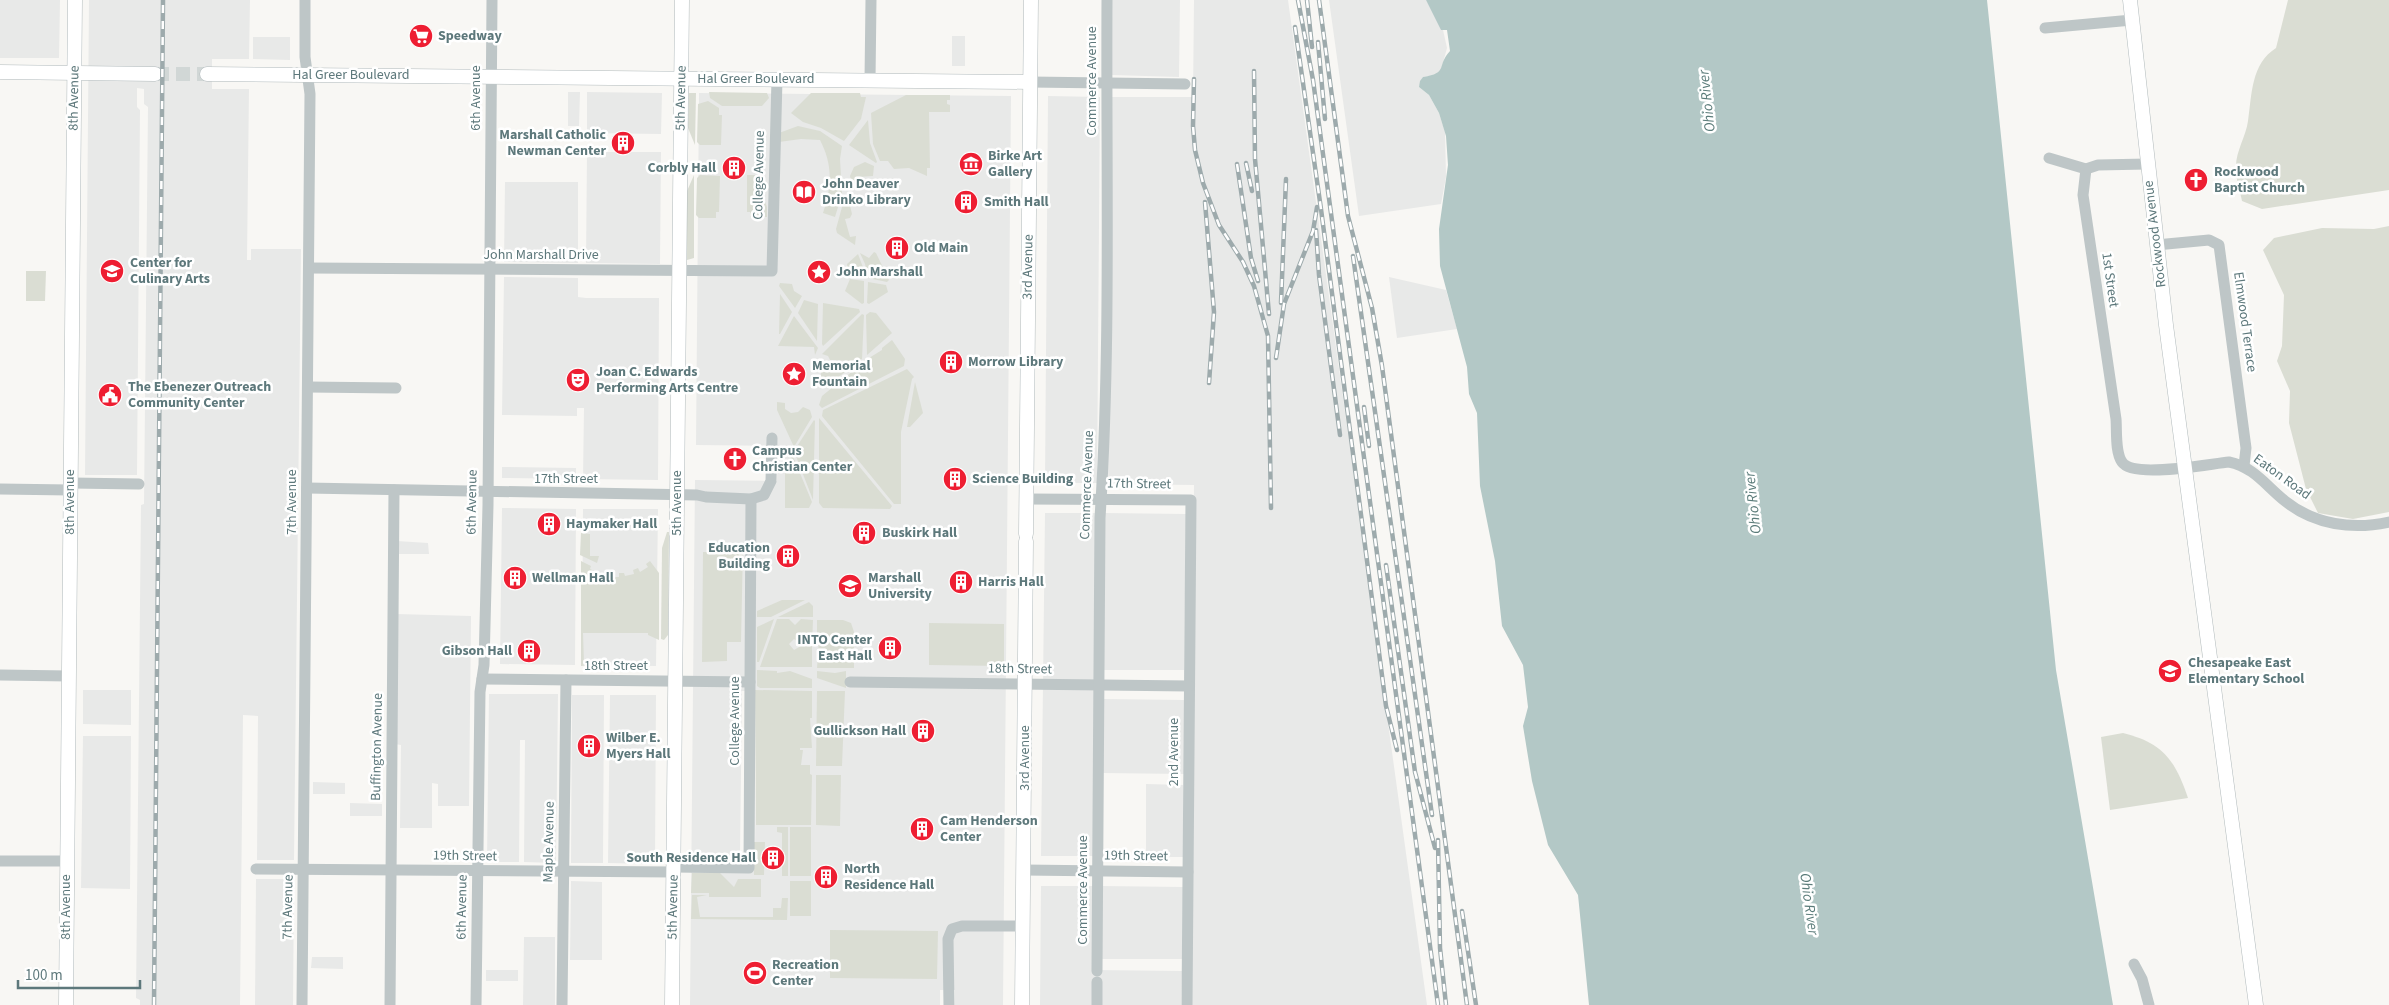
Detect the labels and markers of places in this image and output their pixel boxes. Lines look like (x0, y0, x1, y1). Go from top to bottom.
supermarket icon: Speedway (408, 23, 434, 49)
place label: Speedway (438, 26, 502, 46)
place label: Marshall Catholic Newman Center (499, 125, 606, 161)
building icon: Marshall Catholic Newman Center (610, 130, 636, 156)
place label: Birke Art Gallery (988, 146, 1043, 182)
museum icon: Birke Art Gallery (958, 151, 984, 177)
building icon: Corbly Hall (721, 155, 747, 181)
place label: Corbly Hall (648, 158, 716, 178)
place label: Rockwood Baptist Church (2214, 162, 2305, 198)
church icon: Rockwood Baptist Church (2183, 167, 2209, 193)
place label: John Deaver Drinko Library (822, 174, 912, 210)
library icon: John Deaver Drinko Library (791, 179, 817, 205)
building icon: Smith Hall (953, 189, 979, 215)
place label: Smith Hall (984, 192, 1049, 212)
building icon: Old Main (884, 235, 910, 261)
place label: Old Main (914, 238, 968, 258)
place label: Center for Culinary Arts (130, 253, 210, 289)
school or university icon: Center for Culinary Arts (99, 258, 125, 284)
place icon: John Marshall (806, 259, 832, 285)
place label: John Marshall (836, 262, 923, 282)
building icon: Morrow Library (938, 349, 964, 375)
place label: Morrow Library (968, 352, 1064, 372)
place label: Memorial Fountain (812, 356, 871, 392)
place icon: Memorial Fountain (781, 361, 807, 387)
place label: Joan C. Edwards Performing Arts Centre (596, 362, 738, 398)
theatre icon: Joan C. Edwards Performing Arts Centre (565, 367, 591, 393)
place label: The Ebenezer Outreach Community Center (128, 377, 271, 413)
public building icon: The Ebenezer Outreach Community Center (97, 382, 123, 408)
place label: Campus Christian Center (752, 441, 853, 477)
church icon: Campus Christian Center (722, 446, 748, 472)
building icon: Science Building (942, 466, 968, 492)
place label: Science Building (972, 469, 1074, 489)
building icon: Haymaker Hall (536, 511, 562, 537)
place label: Haymaker Hall (566, 514, 657, 534)
building icon: Buskirk Hall (851, 520, 877, 546)
place label: Buskirk Hall (882, 523, 957, 543)
place label: Education Building (708, 538, 771, 574)
building icon: Education Building (775, 543, 801, 569)
building icon: Wellman Hall (502, 565, 528, 591)
place label: Wellman Hall (532, 568, 614, 588)
place label: Marshall University (868, 568, 933, 604)
building icon: Harris Hall (948, 569, 974, 595)
place label: Harris Hall (978, 572, 1044, 592)
school or university icon: Marshall University (837, 573, 863, 599)
place label: INTO Center East Hall (797, 630, 872, 666)
building icon: INTO Center East Hall (877, 635, 903, 661)
building icon: Gibson Hall (516, 638, 542, 664)
place label: Gibson Hall (442, 641, 512, 661)
place label: Chesapeake East Elementary School (2188, 653, 2304, 689)
school or university icon: Chesapeake East Elementary School (2157, 658, 2183, 684)
building icon: Gullickson Hall (910, 718, 936, 744)
place label: Gullickson Hall (813, 721, 906, 741)
place label: Wilber E. Myers Hall (606, 728, 670, 764)
building icon: Wilber E. Myers Hall (576, 733, 602, 759)
place label: Cam Henderson Center (940, 811, 1038, 847)
building icon: Cam Henderson Center (909, 816, 935, 842)
building icon: South Residence Hall (760, 845, 786, 871)
place label: South Residence Hall (626, 848, 756, 868)
place label: North Residence Hall (844, 859, 934, 895)
building icon: North Residence Hall (813, 864, 839, 890)
place label: Recreation Center (772, 955, 839, 991)
sports icon: Recreation Center (742, 960, 768, 986)

